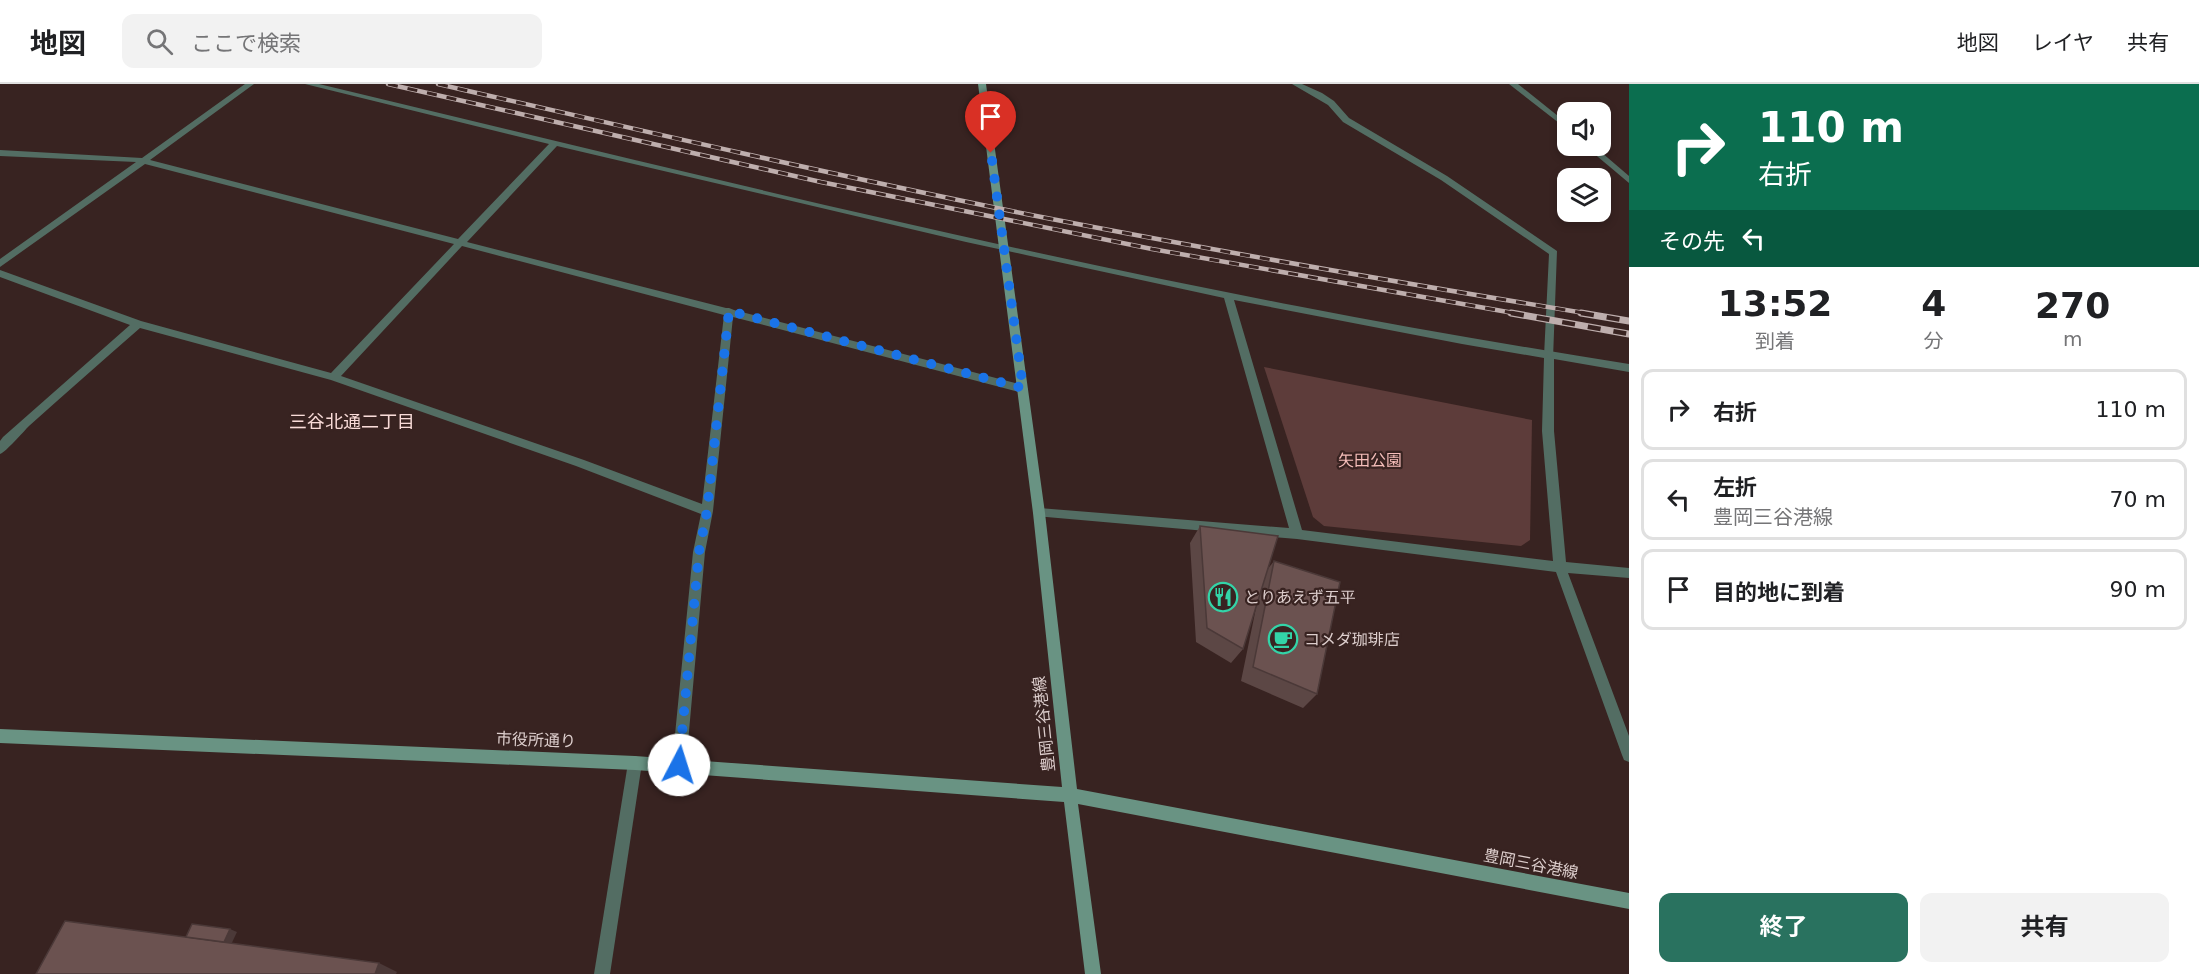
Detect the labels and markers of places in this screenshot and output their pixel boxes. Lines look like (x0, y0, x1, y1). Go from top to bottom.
pin (965, 91, 1016, 153)
restaurant icon: とりあえず五平 (1207, 581, 1239, 613)
place label: とりあえず五平 (1244, 588, 1356, 607)
cafe icon: コメダ珈琲店 (1267, 623, 1299, 655)
place label: コメダ珈琲店 (1304, 630, 1400, 649)

